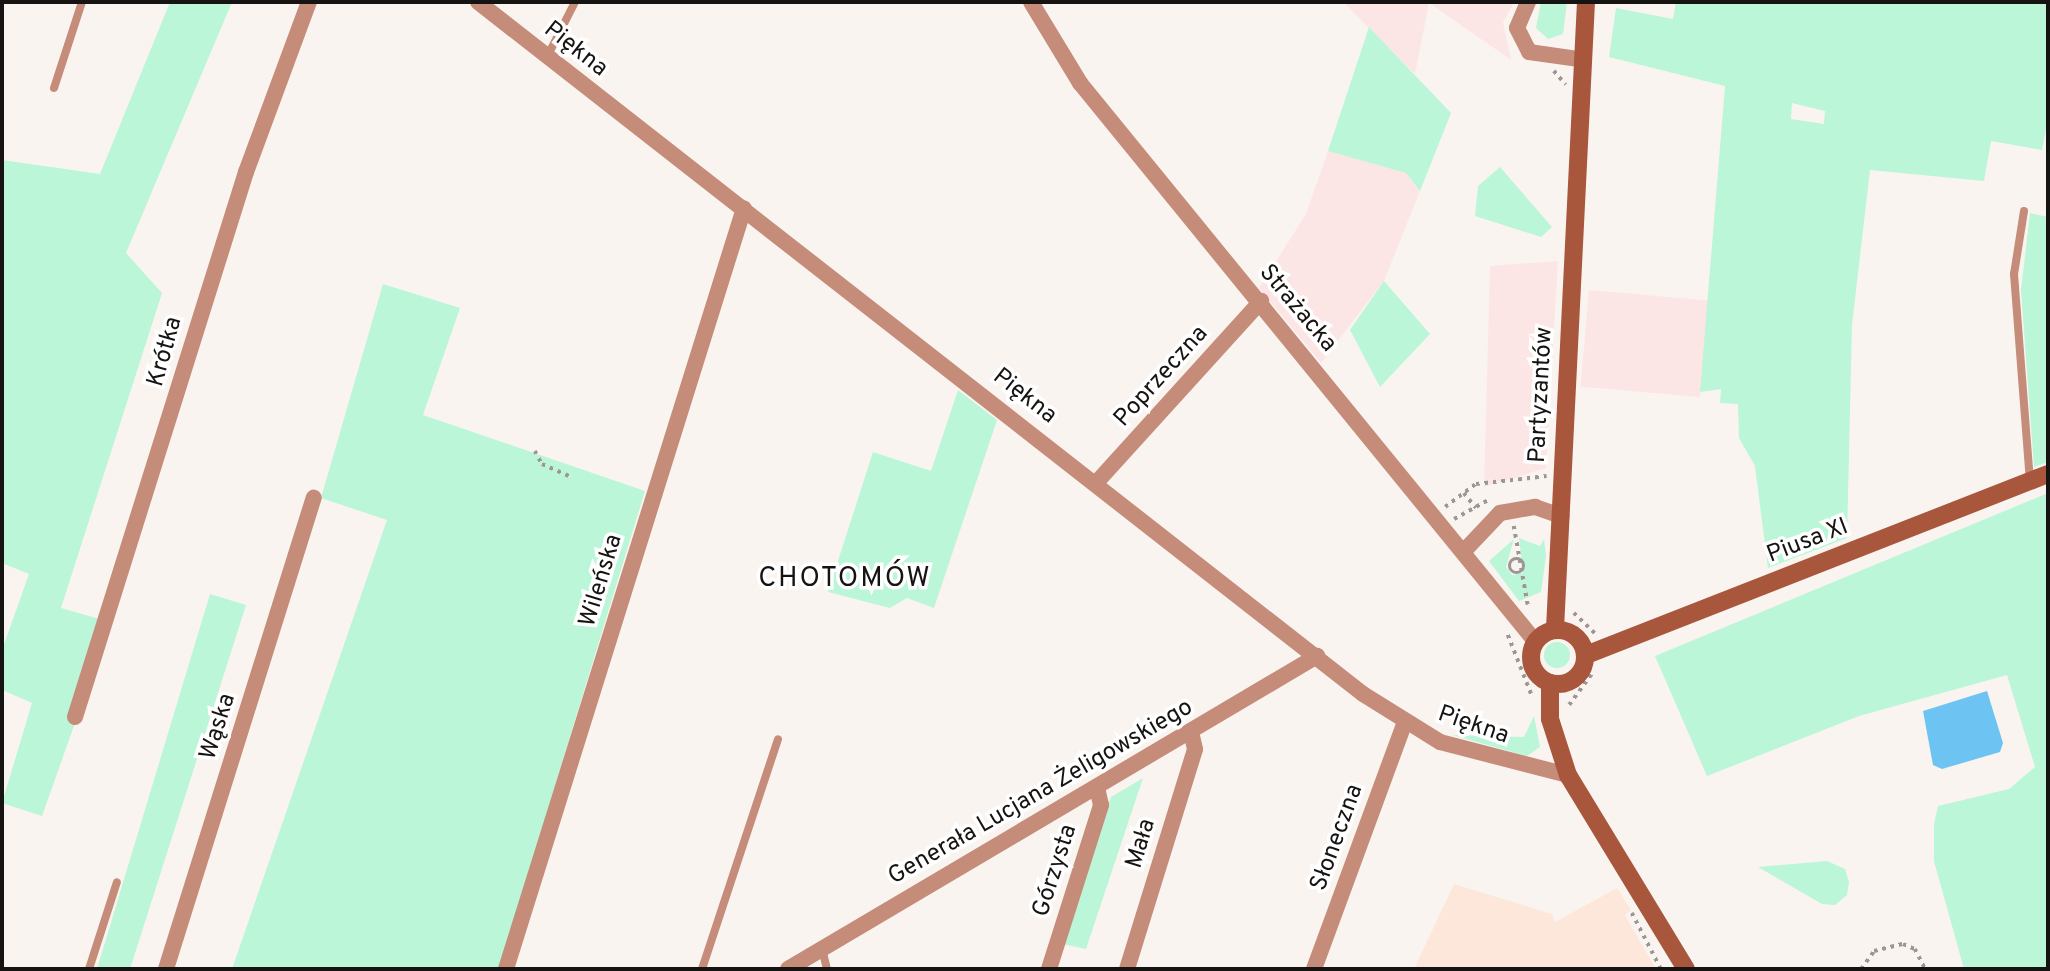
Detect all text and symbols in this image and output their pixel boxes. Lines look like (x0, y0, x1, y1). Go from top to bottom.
street label: Piękna (537, 16, 613, 84)
street label: Strażacka (1252, 259, 1342, 359)
street label: Krótka (142, 314, 190, 390)
street label: Poprzeczna (1109, 320, 1215, 434)
street label: Partyzantów (1524, 326, 1560, 464)
street label: Piękna (986, 363, 1062, 431)
street label: Piusa XI (1763, 513, 1853, 571)
street label: Wileńska (574, 531, 630, 631)
district label: CHOTOMÓW (759, 562, 931, 596)
street label: Wąska (195, 690, 243, 764)
street label: Generała Lucjana Żeligowskiego (884, 694, 1198, 892)
street label: Piękna (1434, 700, 1512, 752)
street label: Słoneczna (1305, 781, 1371, 895)
street label: Mała (1121, 816, 1163, 872)
street label: Górzysta (1028, 821, 1084, 921)

